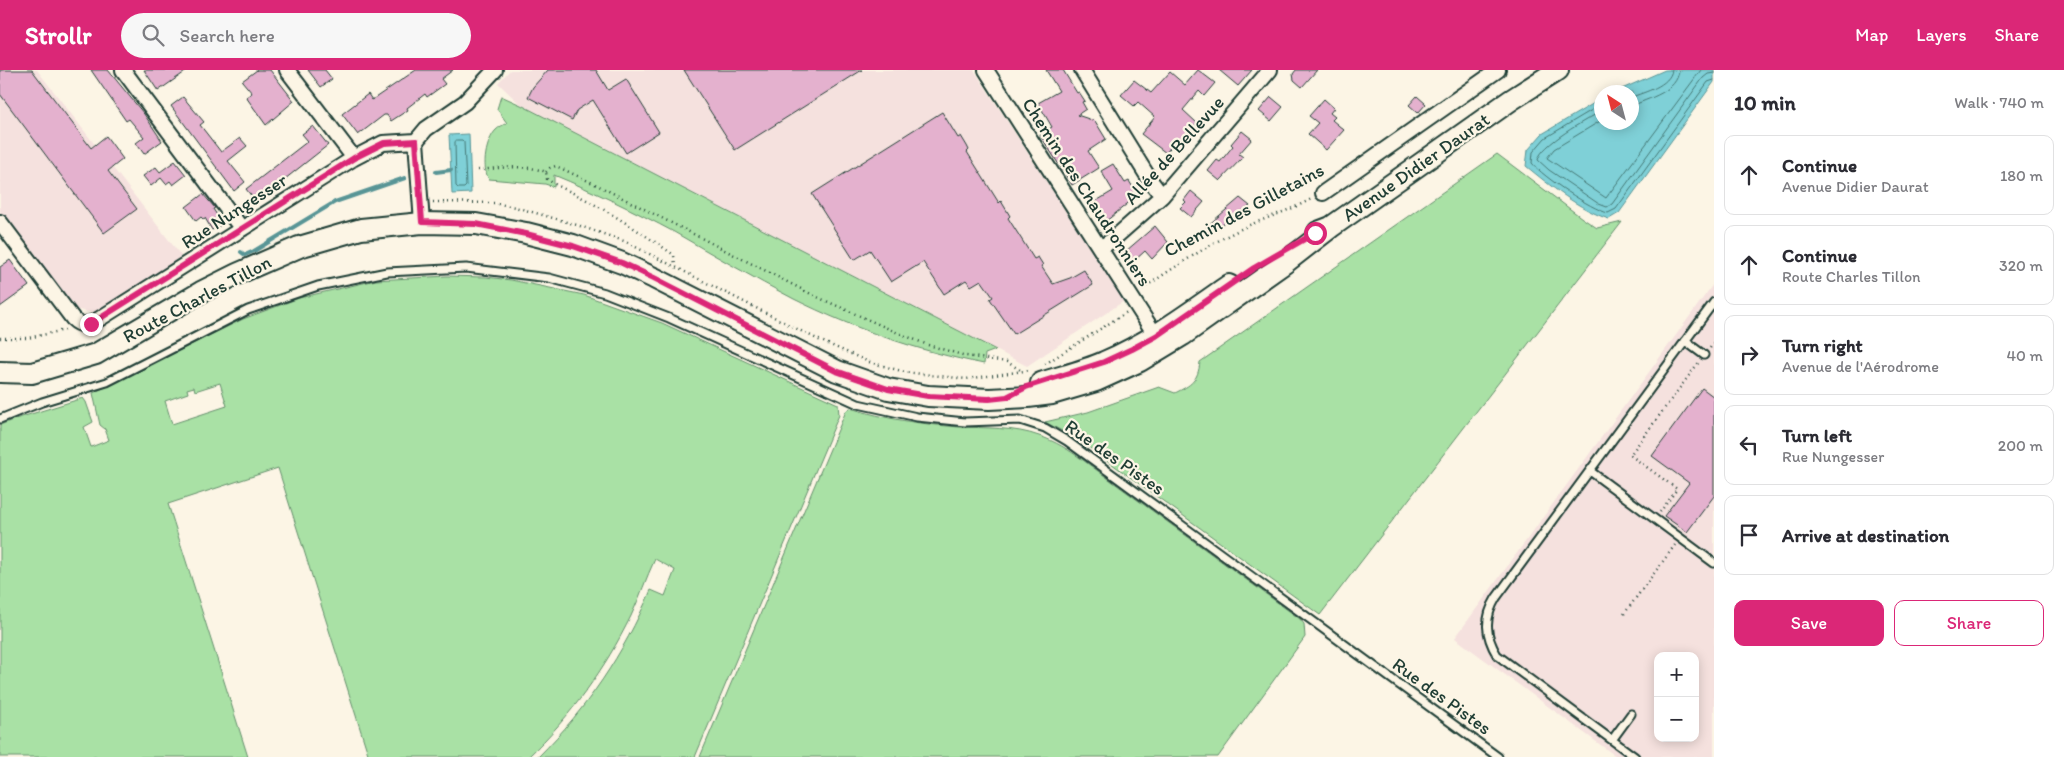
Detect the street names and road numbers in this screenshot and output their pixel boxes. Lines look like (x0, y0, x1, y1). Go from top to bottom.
street label: Allée de Bellevue (1119, 91, 1229, 209)
street label: Chemin des Chaudronniers (1017, 93, 1157, 291)
street label: Avenue Didier Daurat (1338, 108, 1494, 226)
street label: Chemin des Gilletains (1160, 158, 1328, 262)
street label: Rue Nungesser (177, 168, 292, 254)
street label: Route Charles Tillon (119, 250, 275, 348)
street label: Rue des Pistes (1061, 414, 1169, 500)
street label: Rue des Pistes (1388, 652, 1496, 740)

